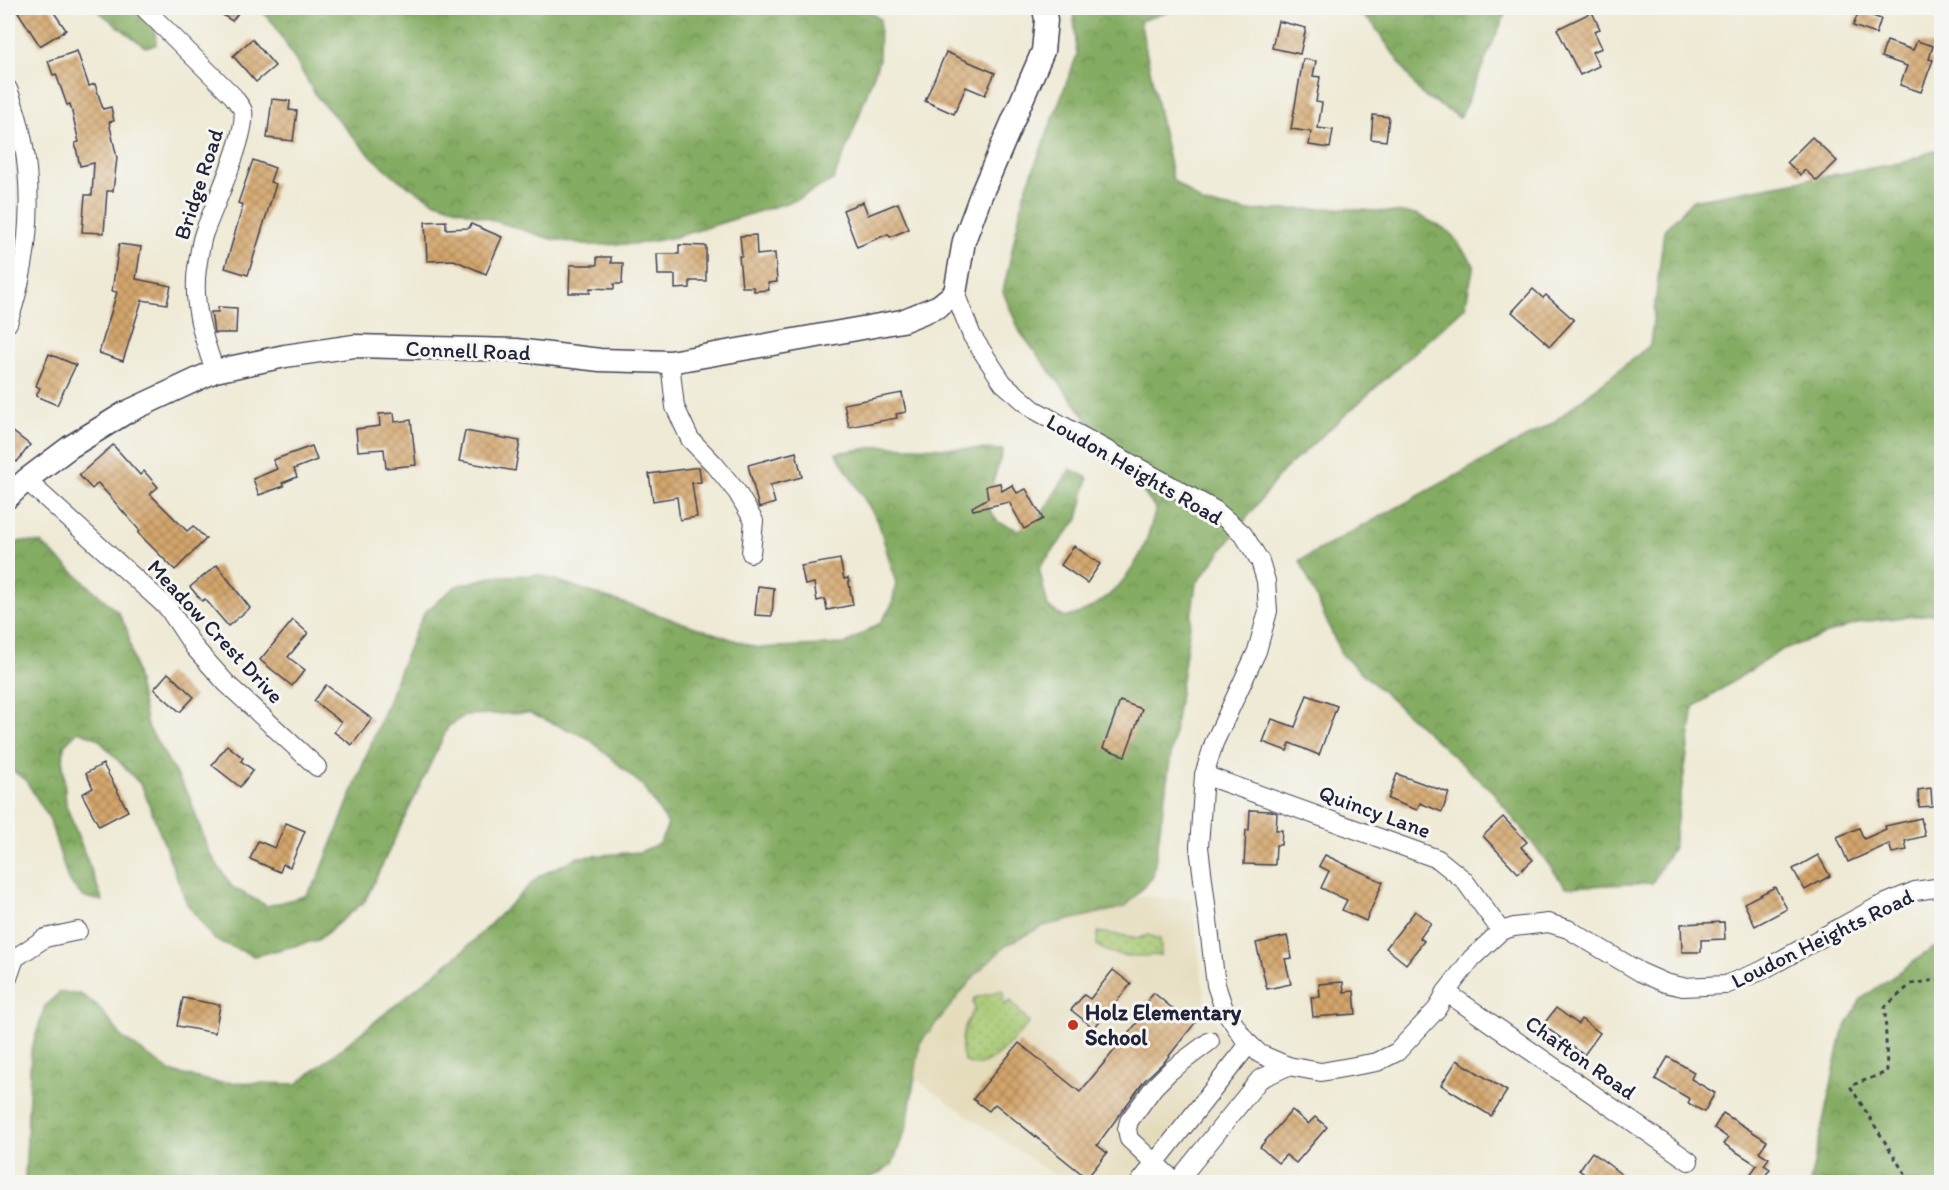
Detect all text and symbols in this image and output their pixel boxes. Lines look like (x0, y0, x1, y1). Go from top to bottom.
street label: Bridge Road (168, 125, 229, 243)
street label: Connell Road (405, 335, 531, 366)
street label: Loudon Heights Road (1042, 408, 1228, 531)
street label: Meadow Crest Drive (142, 554, 289, 709)
street label: Quincy Lane (1315, 779, 1434, 844)
street label: Loudon Heights Road (1727, 883, 1918, 994)
place label: Holz Elementary School (1085, 999, 1242, 1051)
street label: Chafton Road (1520, 1009, 1641, 1106)
marker: Holz Elementary School (1066, 1018, 1080, 1032)

